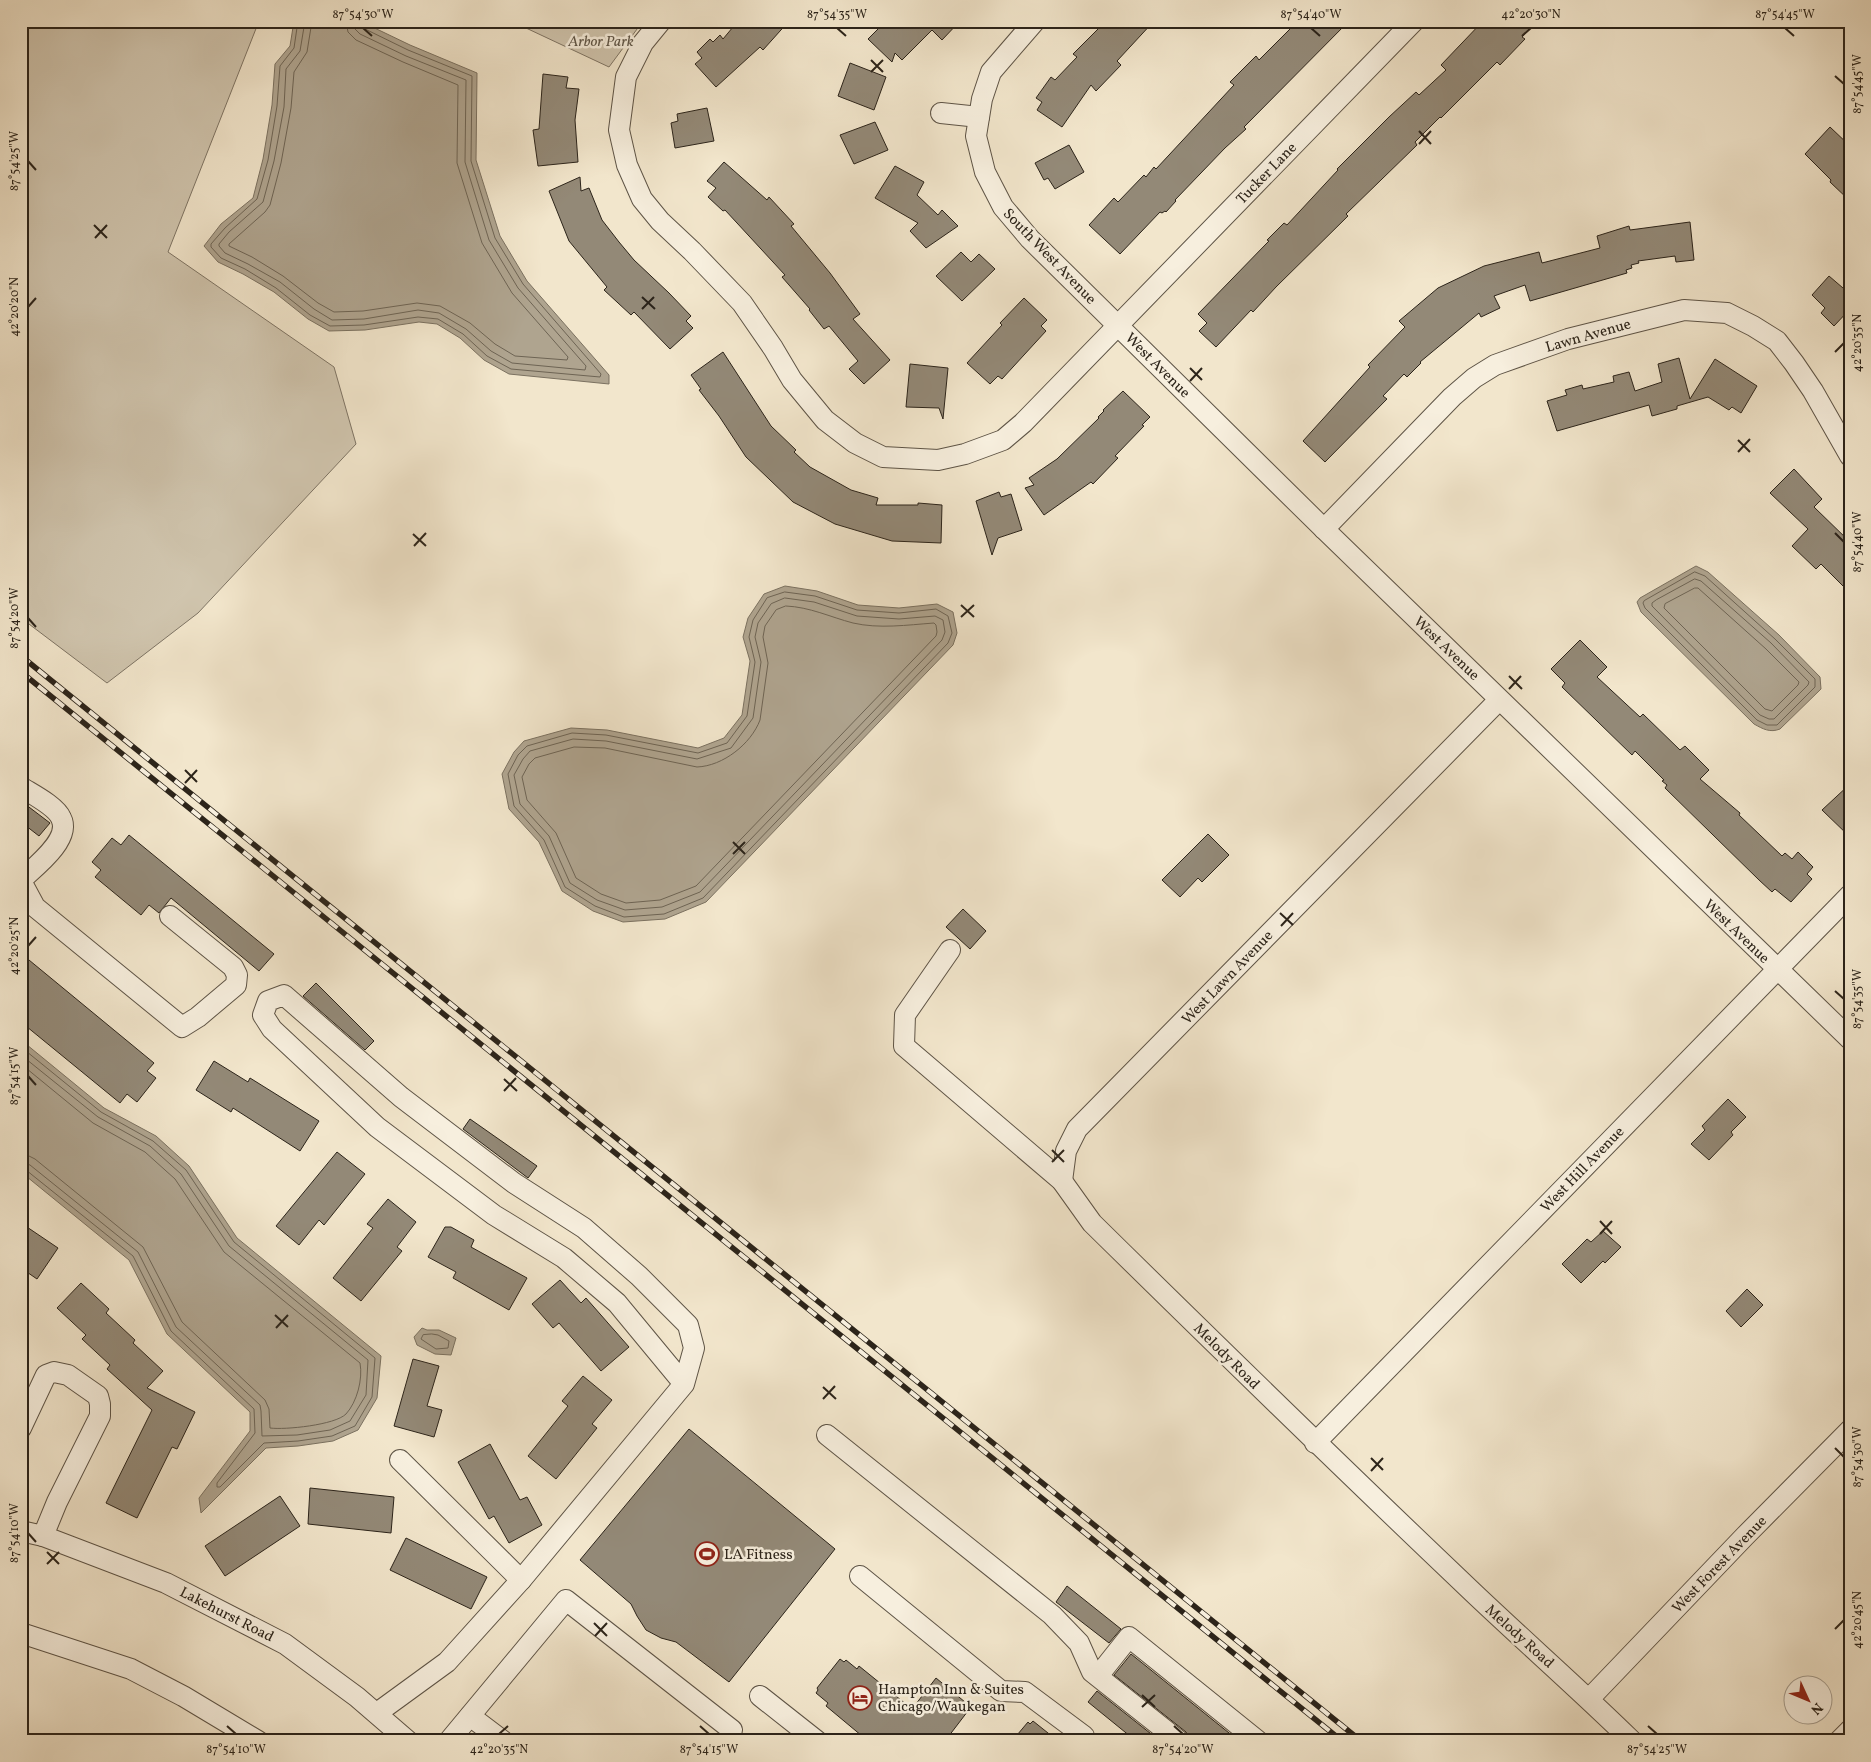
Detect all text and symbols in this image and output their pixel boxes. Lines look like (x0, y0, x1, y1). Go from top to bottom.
text: 87°54'30"W (333, 7, 394, 23)
text: 87°54'35"W (807, 7, 867, 23)
text: 87°54'40"W (1280, 7, 1342, 23)
text: 42°20'30"N (1501, 7, 1561, 23)
text: 87°54'45"W (1755, 7, 1815, 23)
park label: Arbor Park (567, 32, 634, 53)
text: 87°54'45"W (1850, 54, 1866, 114)
text: 87°54'25"W (7, 131, 23, 191)
street label: Tucker Lane (1232, 138, 1302, 210)
street label: South West Avenue (998, 204, 1100, 310)
text: 42°20'20"N (7, 277, 23, 337)
street label: Lawn Avenue (1543, 314, 1634, 359)
text: 42°20'35"N (1850, 314, 1866, 372)
street label: West Avenue (1120, 329, 1194, 403)
text: 87°54'40"W (1850, 511, 1866, 573)
text: 87°54'20"W (7, 587, 23, 649)
street label: West Avenue (1408, 612, 1484, 686)
street label: West Avenue (1698, 895, 1774, 969)
text: 42°20'25"N (7, 917, 23, 975)
street label: West Lawn Avenue (1178, 926, 1279, 1030)
text: 87°54'35"W (1850, 969, 1866, 1029)
text: 87°54'15"W (7, 1047, 23, 1105)
street label: West Hill Avenue (1536, 1122, 1630, 1218)
street label: Melody Road (1188, 1319, 1264, 1395)
text: 87°54'30"W (1850, 1427, 1866, 1488)
text: 87°54'10"W (7, 1503, 23, 1563)
street label: West Forest Avenue (1668, 1512, 1772, 1619)
sports icon: LA Fitness (694, 1541, 720, 1567)
place label: LA Fitness (724, 1545, 793, 1566)
street label: Lakehurst Road (176, 1583, 277, 1648)
text: 42°20'45"N (1850, 1591, 1866, 1649)
street label: Melody Road (1480, 1600, 1558, 1674)
north arrow (1784, 1674, 1834, 1724)
place label: Hampton Inn & Suites Chicago/Waukegan (878, 1680, 1024, 1718)
hotel icon: Hampton Inn & Suites Chicago/Waukegan (847, 1685, 873, 1711)
text: N (1806, 1698, 1827, 1718)
text: 87°54'10"W (206, 1742, 266, 1758)
text: 42°20'35"N (470, 1742, 528, 1758)
text: 87°54'15"W (680, 1742, 738, 1758)
text: 87°54'20"W (1152, 1742, 1214, 1758)
text: 87°54'25"W (1627, 1742, 1687, 1758)

